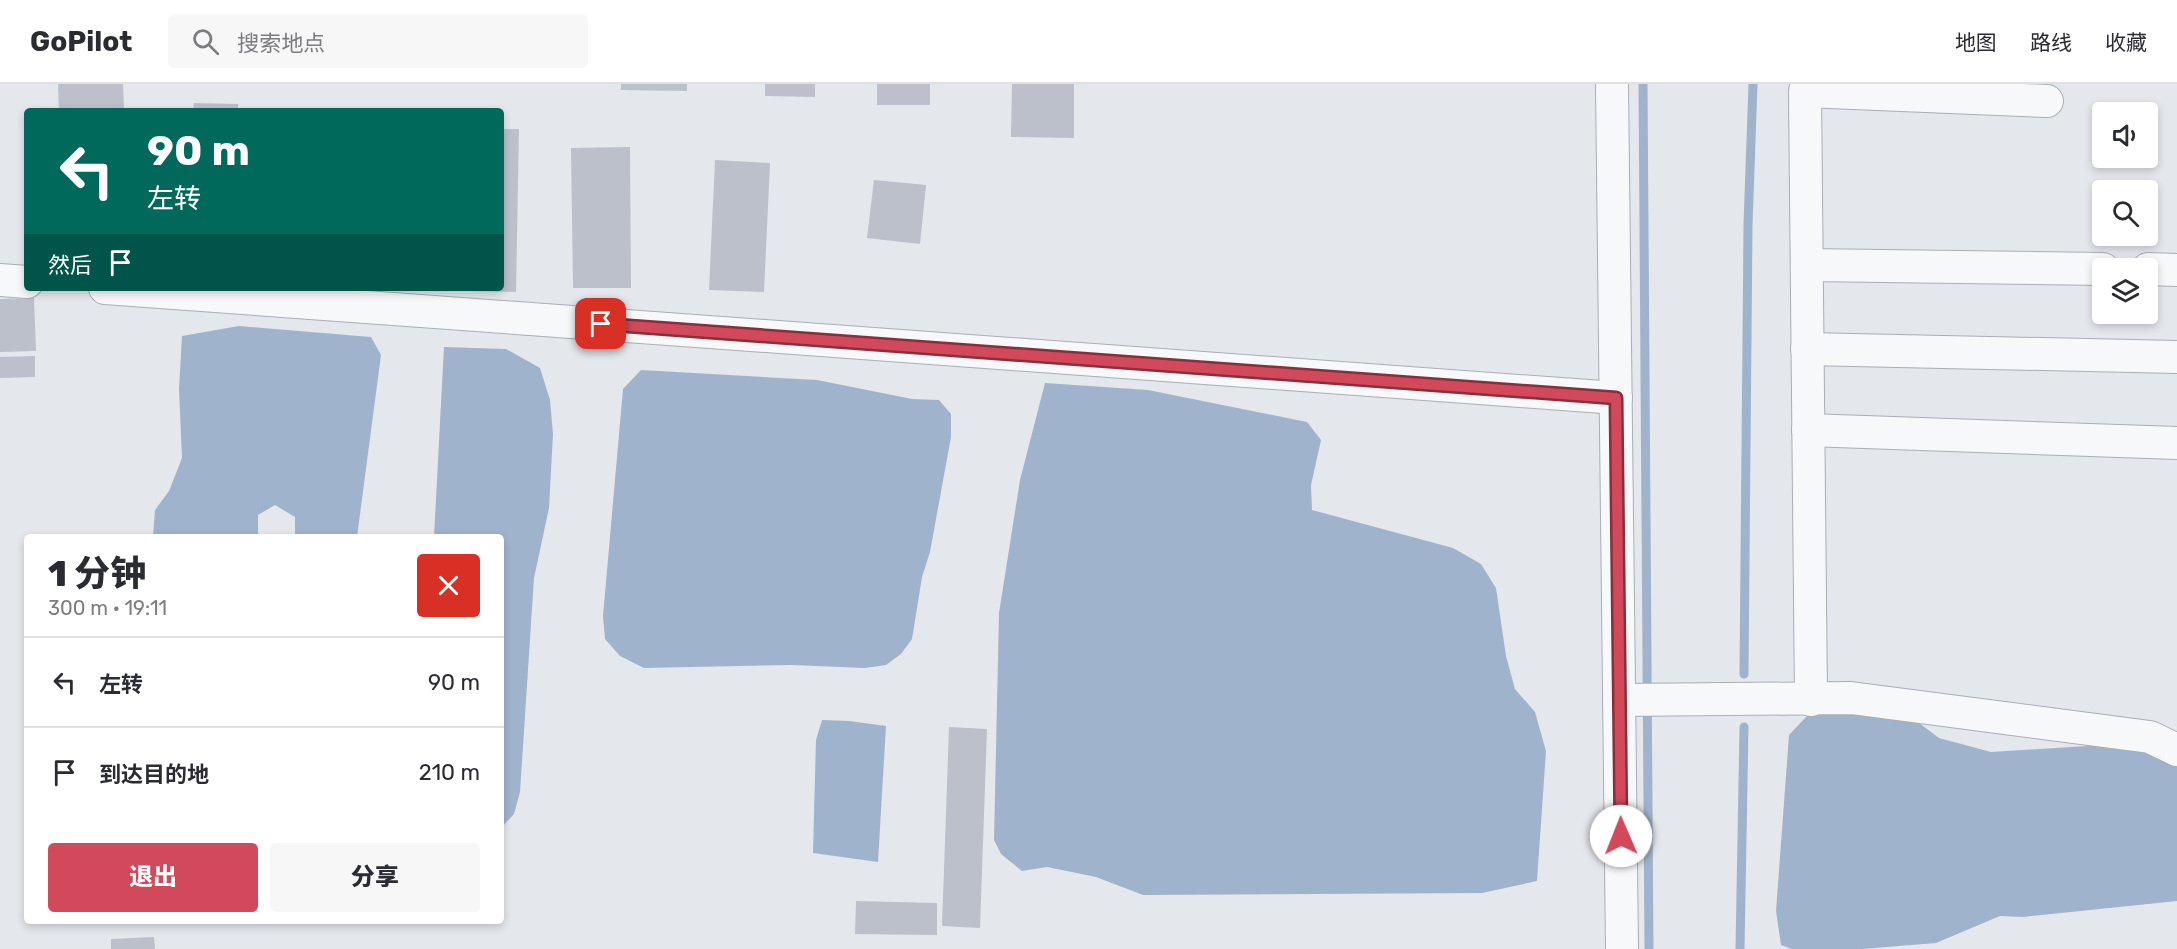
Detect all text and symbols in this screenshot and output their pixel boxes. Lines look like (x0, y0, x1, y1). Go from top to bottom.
search box (168, 14, 588, 68)
text: GoPilot (30, 25, 132, 58)
icon: search (189, 25, 222, 58)
text: 搜索地点 (237, 30, 325, 57)
text: 地图 (1955, 30, 1997, 55)
text: 路线 (2030, 30, 2072, 55)
text: 收藏 (2105, 30, 2147, 55)
map controls (2092, 102, 2158, 324)
button: sound (2092, 102, 2158, 168)
text: 90 m (147, 126, 250, 176)
icon: left (48, 132, 126, 210)
button: search (2092, 180, 2158, 246)
text: 左转 (147, 183, 201, 215)
icon: arrive (104, 246, 137, 279)
text: 然后 (48, 252, 92, 279)
button: layers (2092, 258, 2158, 324)
pin (575, 298, 626, 349)
icon: arrive (584, 307, 617, 340)
text: 1 分钟 (48, 552, 146, 595)
button: close (417, 554, 480, 617)
text: 300 m · 19:11 (48, 596, 167, 620)
icon: left (48, 666, 81, 699)
text: 90 m (428, 669, 480, 696)
text: 左转 (99, 671, 143, 698)
icon: arrive (48, 756, 81, 789)
text: 210 m (419, 759, 480, 786)
text: 到达目的地 (99, 761, 209, 788)
position arrow (1589, 804, 1653, 868)
button: 退出 (48, 843, 258, 912)
button: 分享 (270, 843, 480, 912)

